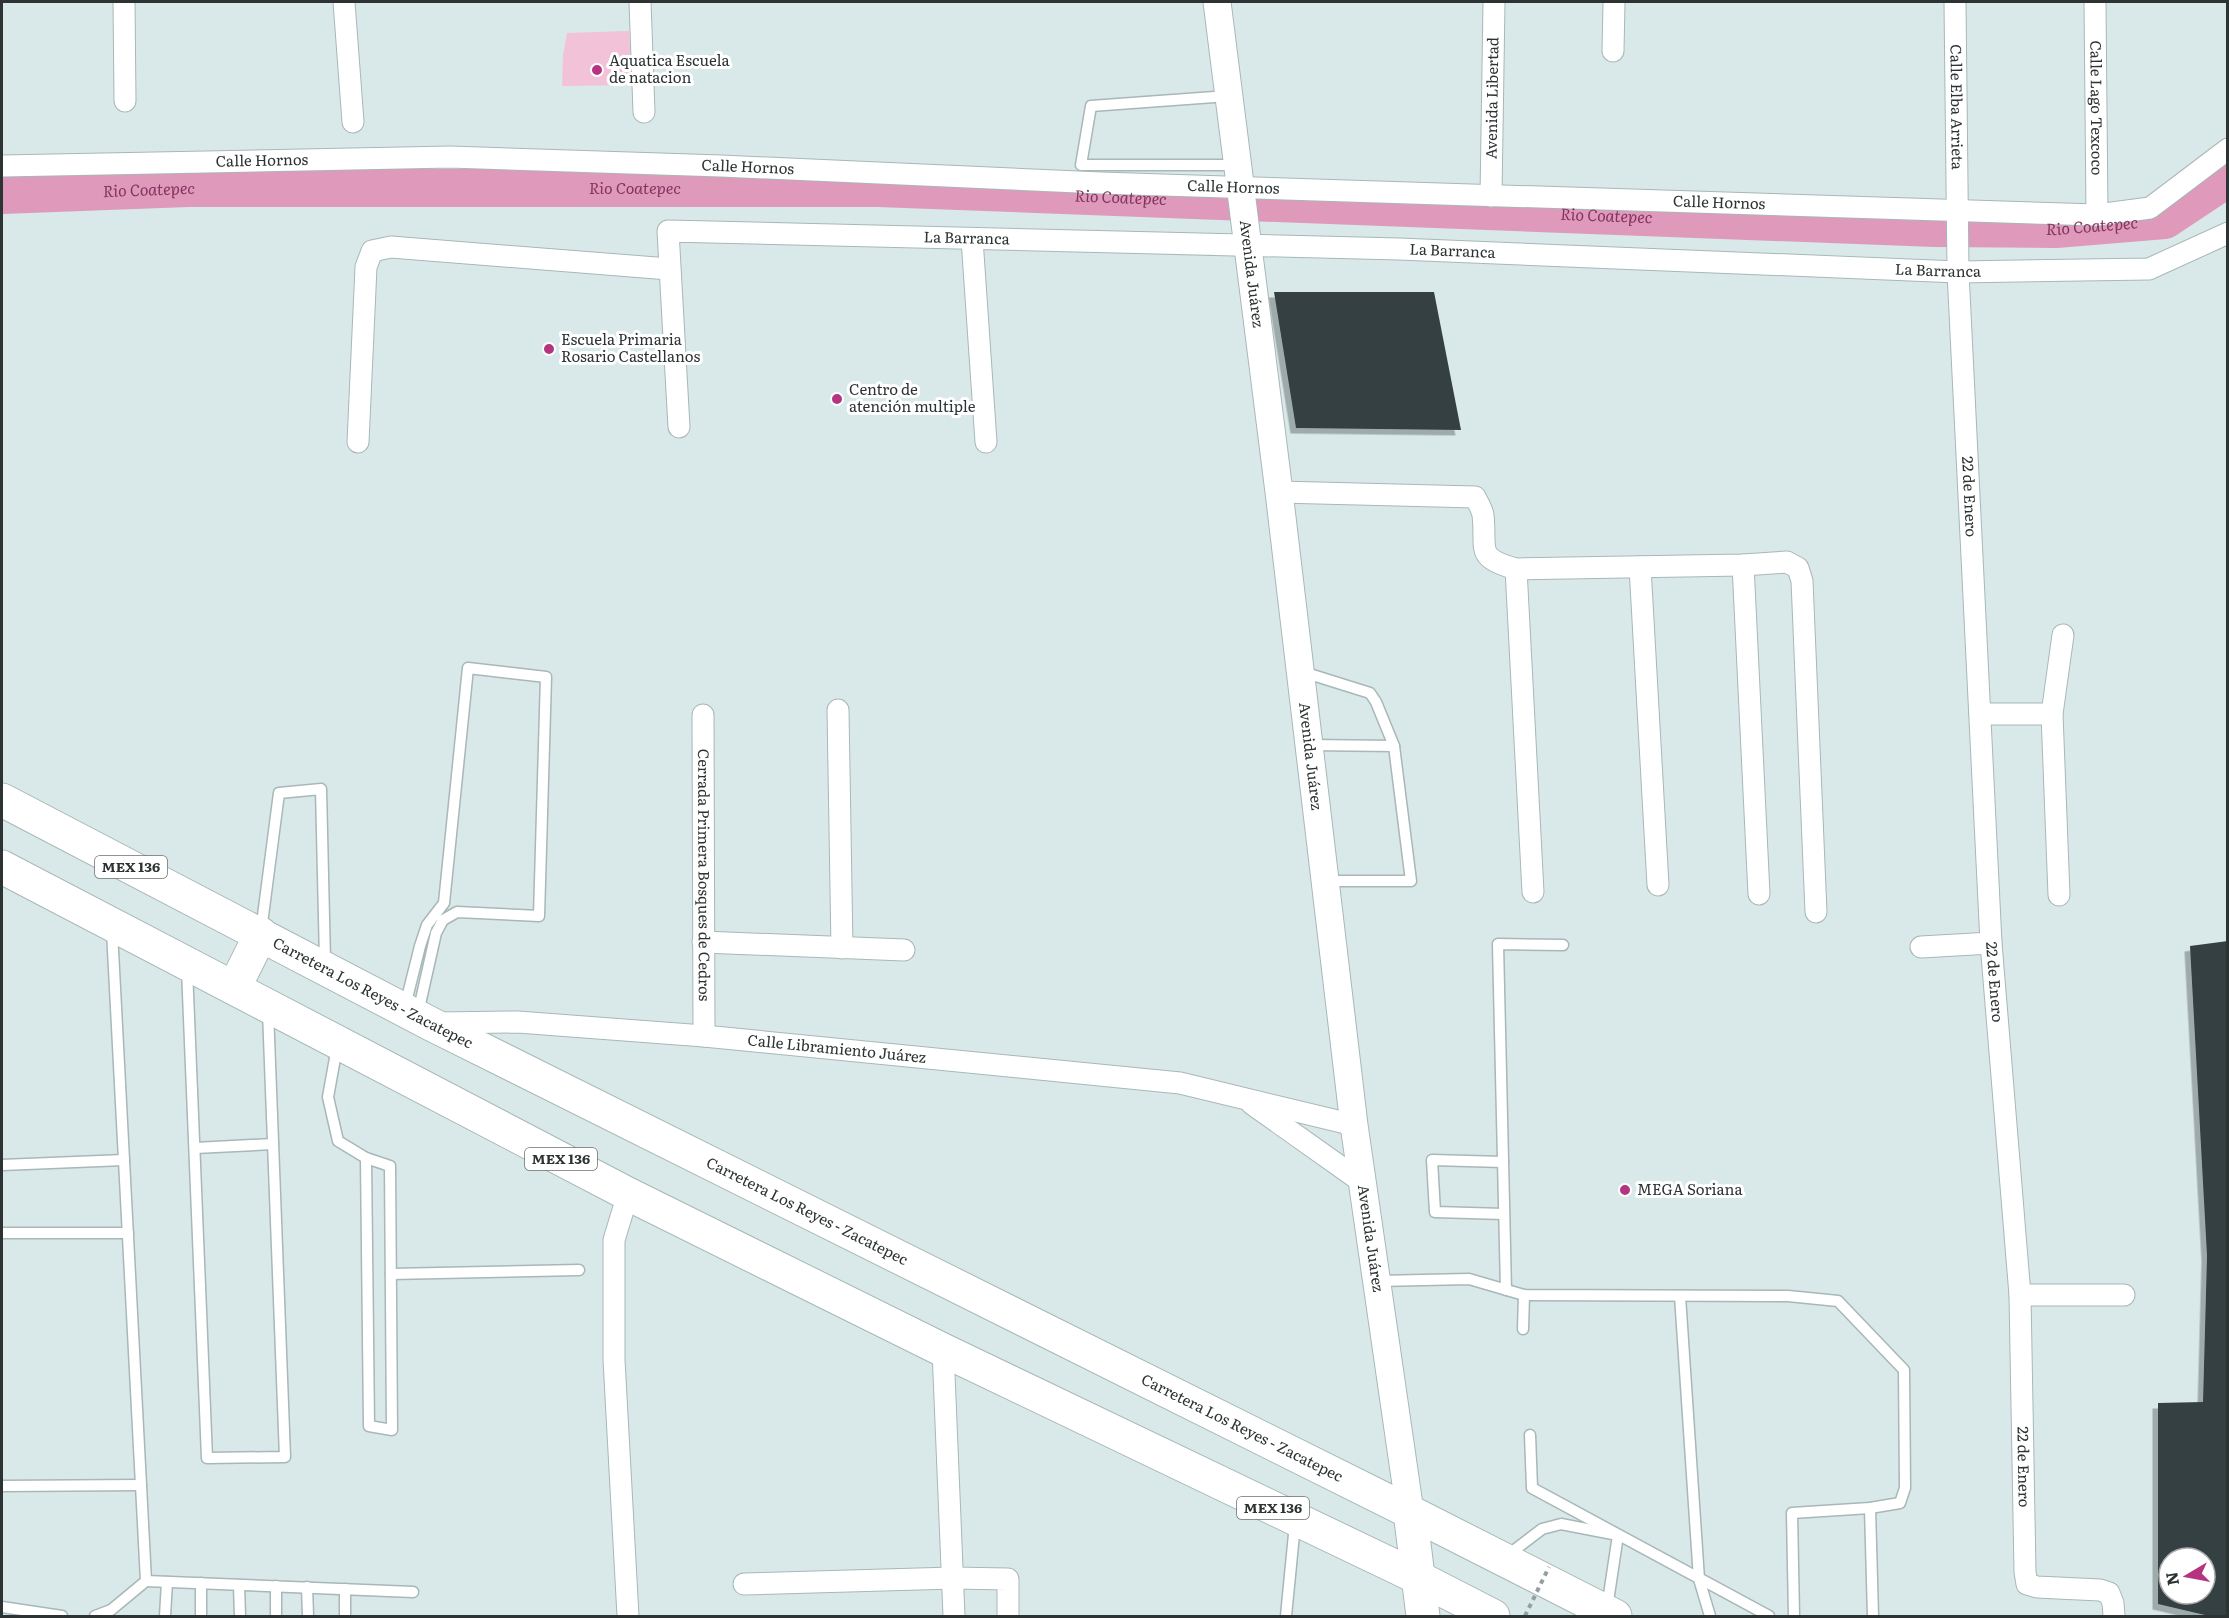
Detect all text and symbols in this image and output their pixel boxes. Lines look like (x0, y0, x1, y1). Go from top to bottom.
street label: Avenida Libertad (1479, 37, 1503, 159)
street label: Calle Lago Texcoco (2085, 40, 2110, 176)
street label: Calle Elba Arrieta (1945, 44, 1970, 171)
place label: Aquatica Escuela de natacion (609, 48, 730, 88)
marker: Aquatica Escuela de natacion (590, 63, 604, 77)
street label: Calle Hornos (215, 147, 309, 172)
street label: Calle Hornos (701, 152, 795, 179)
street label: Calle Hornos (1187, 173, 1280, 199)
water label: Rio Coatepec (102, 175, 195, 202)
water label: Rio Coatepec (589, 175, 681, 199)
water label: Rio Coatepec (1074, 182, 1168, 210)
street label: Calle Hornos (1672, 188, 1766, 214)
water label: Rio Coatepec (1560, 201, 1653, 228)
water label: Rio Coatepec (2046, 209, 2139, 240)
street label: Avenida Juárez (1235, 218, 1271, 329)
street label: La Barranca (923, 224, 1011, 249)
street label: La Barranca (1409, 236, 1497, 263)
street label: La Barranca (1895, 256, 1982, 282)
place label: Escuela Primaria Rosario Castellanos (561, 327, 700, 367)
marker: Escuela Primaria Rosario Castellanos (542, 342, 556, 356)
place label: Centro de atención multiple (849, 377, 976, 417)
marker: Centro de atención multiple (830, 392, 844, 406)
street label: 22 de Enero (1957, 456, 1984, 538)
street label: Avenida Juárez (1294, 701, 1330, 811)
street label: Cerrada Primera Bosques de Cedros (693, 749, 717, 1002)
road number: MEX 136 (95, 856, 167, 878)
street label: Carretera Los Reyes - Zacatepec (269, 930, 478, 1053)
street label: 22 de Enero (1981, 941, 2011, 1023)
street label: Calle Libramiento Juárez (747, 1027, 927, 1068)
road number: MEX 136 (525, 1148, 597, 1170)
street label: Carretera Los Reyes - Zacatepec (703, 1150, 913, 1270)
place label: MEGA Soriana (1637, 1177, 1743, 1200)
street label: Avenida Juárez (1353, 1183, 1391, 1294)
marker: MEGA Soriana (1618, 1183, 1632, 1197)
street label: Carretera Los Reyes - Zacatepec (1138, 1367, 1348, 1487)
street label: 22 de Enero (2012, 1426, 2037, 1508)
road number: MEX 136 (1237, 1497, 1309, 1519)
north arrow (2157, 1546, 2217, 1606)
text: N (2158, 1570, 2184, 1587)

